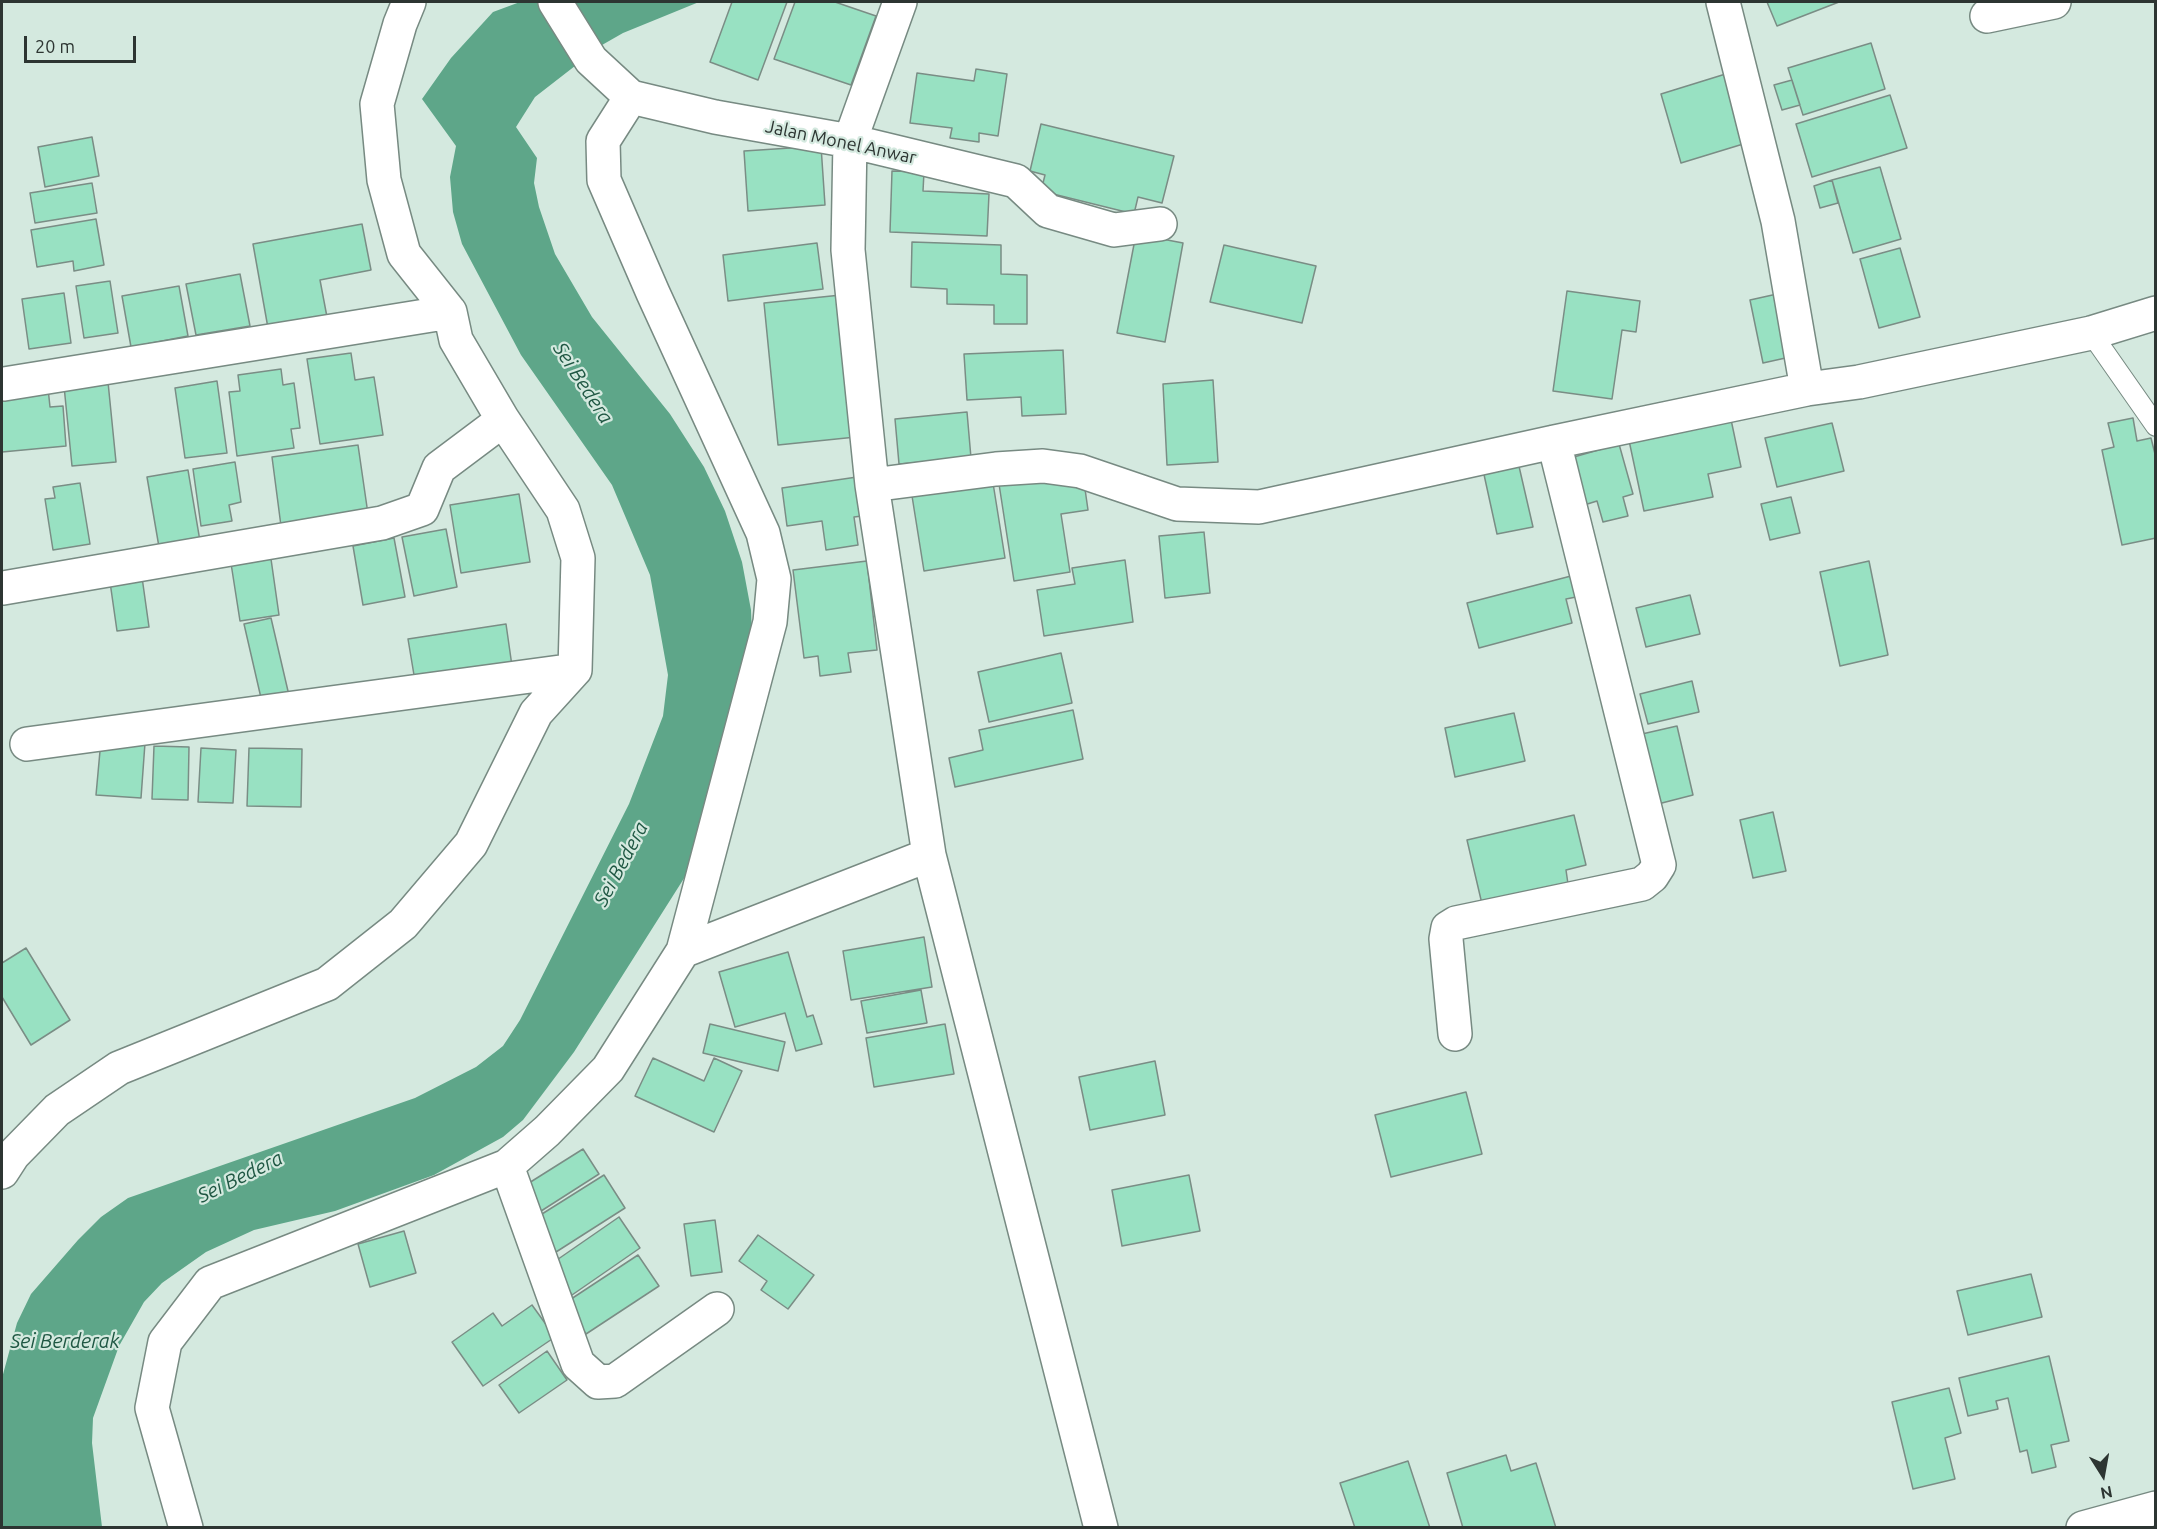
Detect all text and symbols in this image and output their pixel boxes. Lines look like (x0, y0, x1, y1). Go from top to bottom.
scale bar (27, 24, 140, 62)
text: 20 m (35, 36, 75, 56)
street label: Jalan Monel Anwar (764, 115, 918, 169)
water label: Sei Bedera (548, 338, 618, 428)
water label: Sei Bedera (589, 818, 653, 910)
water label: Sei Bedera (193, 1146, 287, 1208)
water label: Sei Berderak (10, 1329, 120, 1353)
north arrow (2073, 1445, 2133, 1505)
text: N (2099, 1483, 2114, 1503)

